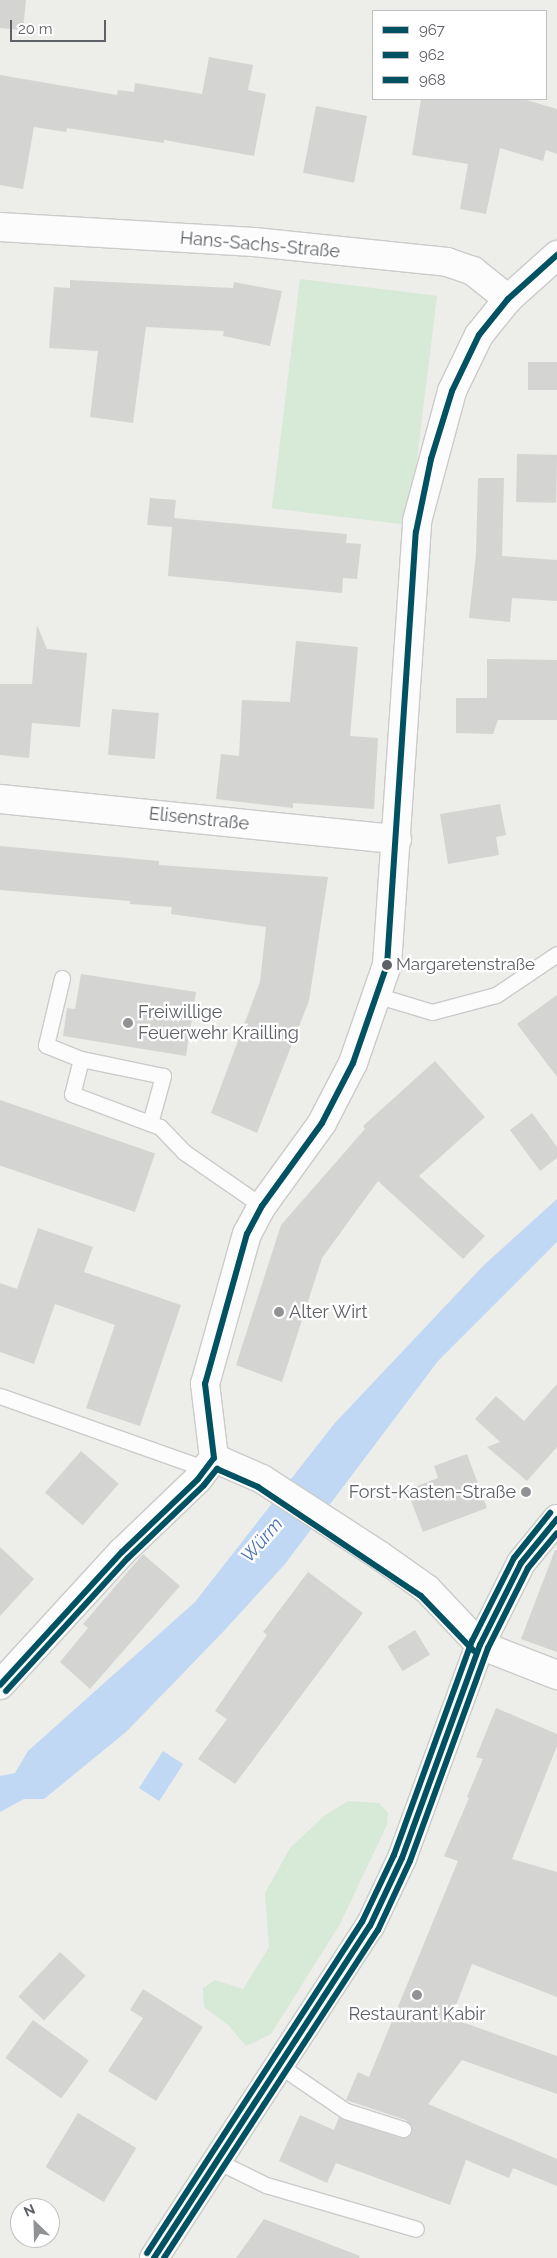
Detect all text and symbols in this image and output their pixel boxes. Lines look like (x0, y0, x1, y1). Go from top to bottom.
scale bar (12, 10, 109, 42)
legend (372, 10, 547, 100)
text: 20 m (18, 20, 53, 38)
text: 967 (419, 21, 445, 39)
text: 962 (419, 46, 445, 64)
text: 968 (419, 71, 446, 89)
street label: Hans-Sachs-Straße (179, 227, 341, 263)
street label: Elisenstraße (148, 803, 250, 835)
place label: Margaretenstraße (396, 955, 535, 975)
marker: Margaretenstraße (382, 960, 392, 970)
place label: Freiwillige Feuerwehr Krailling (138, 1002, 299, 1044)
marker: Freiwillige Feuerwehr Krailling (122, 1017, 134, 1029)
place label: Alter Wirt (289, 1301, 369, 1323)
marker: Alter Wirt (273, 1306, 285, 1318)
place label: Forst-Kasten-Straße (349, 1481, 516, 1503)
marker: Forst-Kasten-Straße (520, 1486, 532, 1498)
water label: Würm (236, 1513, 288, 1567)
marker: Restaurant Kabir (411, 1989, 423, 2001)
place label: Restaurant Kabir (348, 2003, 486, 2025)
north arrow (10, 2198, 60, 2248)
text: N (21, 2201, 37, 2220)

